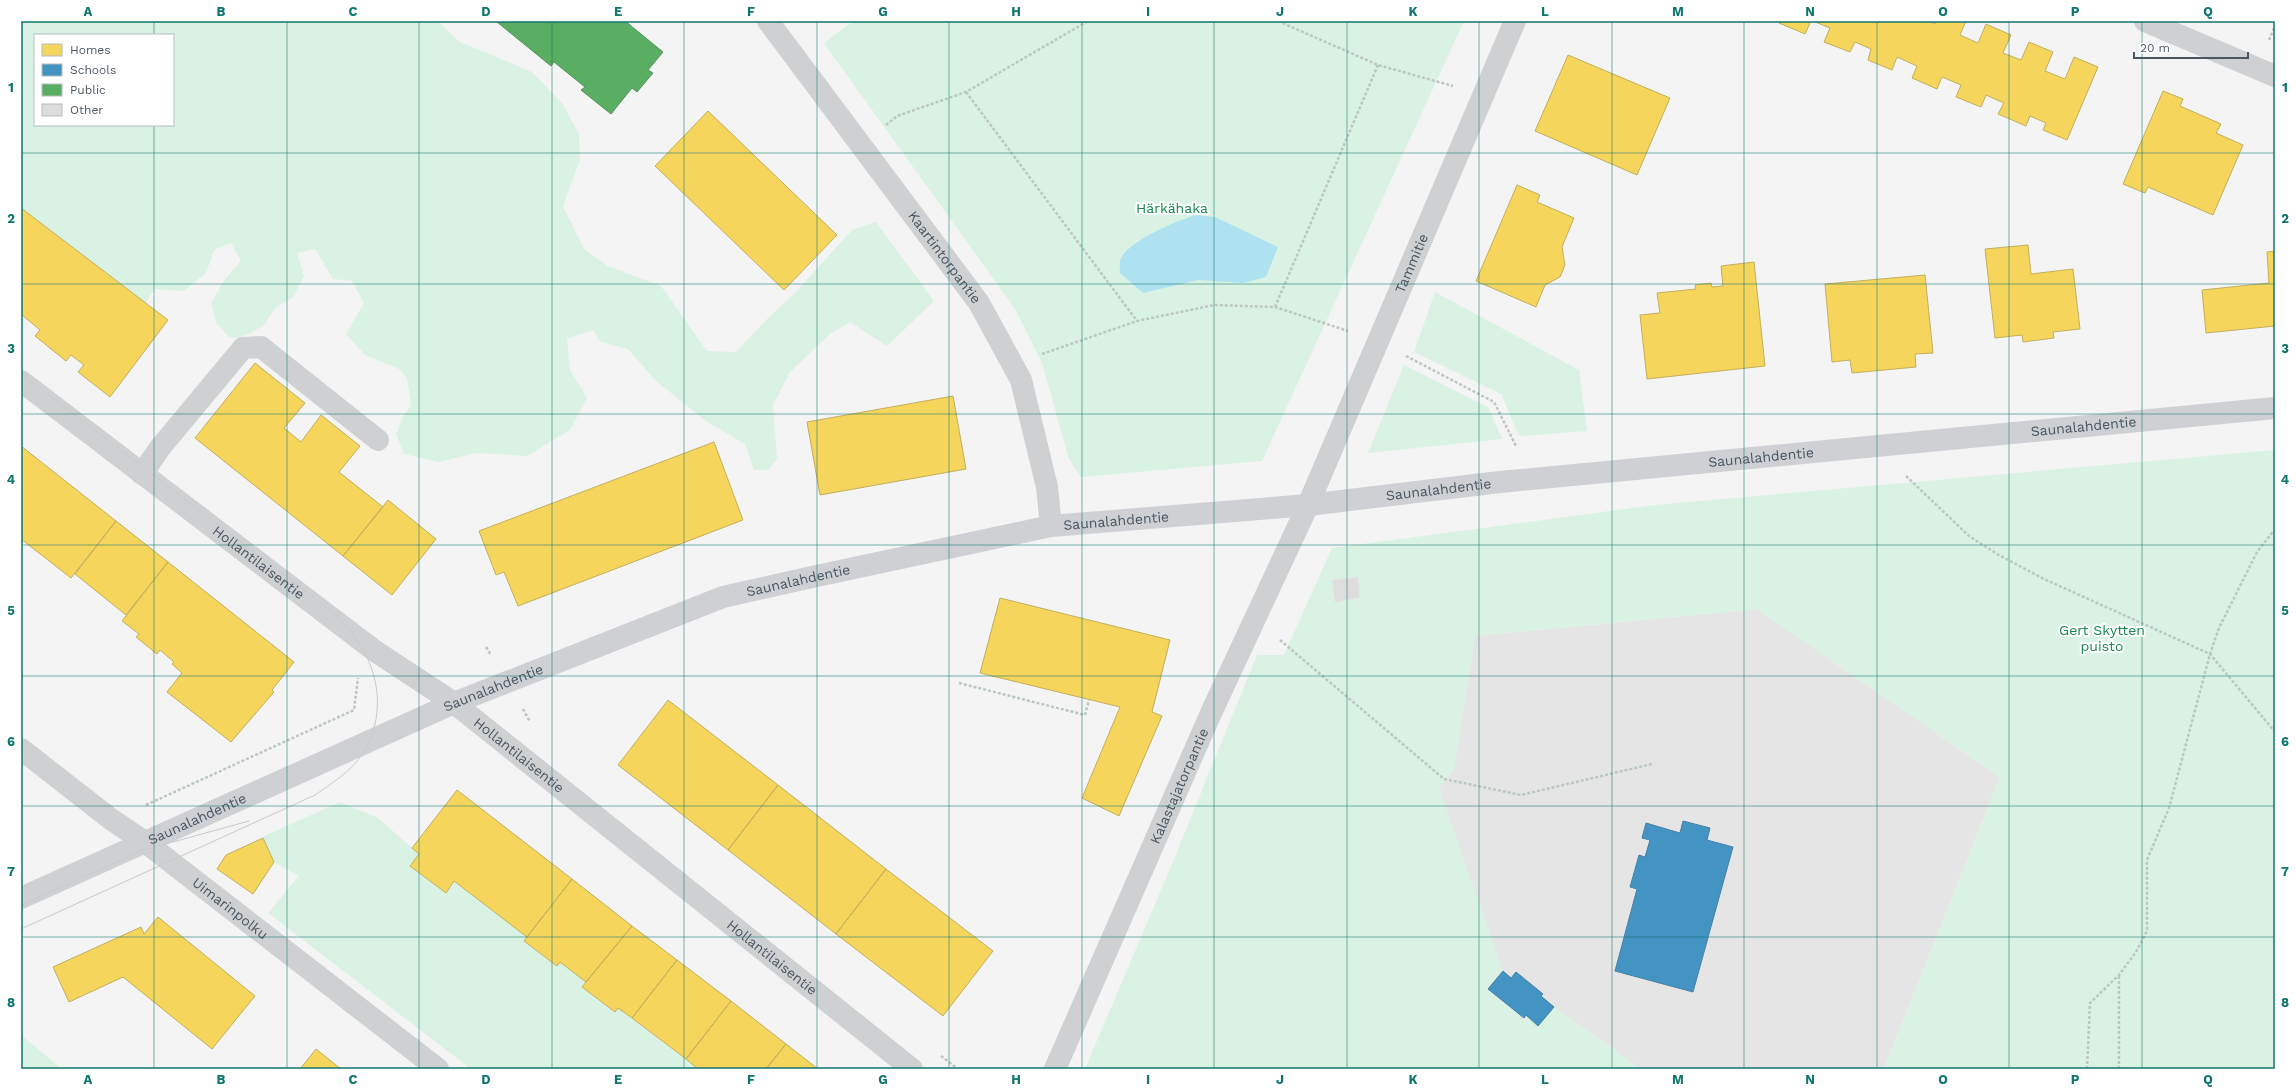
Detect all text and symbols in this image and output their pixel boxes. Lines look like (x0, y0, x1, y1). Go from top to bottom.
text: A (84, 4, 93, 19)
text: B (217, 4, 226, 19)
text: C (349, 4, 358, 19)
text: D (481, 4, 491, 19)
text: E (614, 4, 622, 19)
text: F (747, 4, 755, 19)
text: G (878, 4, 888, 19)
text: H (1011, 4, 1021, 19)
text: I (1146, 4, 1150, 19)
text: J (1276, 4, 1284, 19)
text: K (1408, 4, 1418, 19)
text: L (1541, 4, 1549, 19)
text: M (1672, 4, 1684, 19)
text: N (1805, 4, 1815, 19)
text: O (1938, 4, 1948, 19)
text: P (2071, 4, 2080, 19)
text: Q (2203, 4, 2213, 19)
legend (34, 34, 174, 126)
scale bar (2134, 34, 2248, 60)
text: 20 m (2140, 41, 2170, 55)
text: Homes (70, 43, 111, 57)
text: Schools (70, 63, 116, 77)
text: 1 (8, 80, 14, 95)
text: 1 (2282, 80, 2288, 95)
text: Public (70, 83, 106, 97)
text: Other (70, 103, 103, 117)
park label: Härkähaka (1136, 200, 1208, 216)
street label: Kaartintorpantie (905, 208, 984, 307)
text: 2 (7, 211, 15, 226)
text: 2 (2281, 211, 2289, 226)
street label: Tammitie (1392, 231, 1431, 296)
text: 3 (7, 341, 15, 356)
text: 3 (2281, 341, 2289, 356)
street label: Saunalahdentie (2030, 413, 2137, 439)
street label: Saunalahdentie (1707, 444, 1815, 470)
text: 4 (7, 472, 16, 487)
text: 4 (2281, 472, 2290, 487)
street label: Saunalahdentie (1385, 475, 1492, 504)
street label: Saunalahdentie (1063, 508, 1170, 533)
street label: Hollantilaisentie (210, 522, 308, 602)
street label: Saunalahdentie (745, 561, 852, 600)
text: 5 (7, 603, 15, 618)
text: 5 (2281, 603, 2289, 618)
park label: Gert Skytten puisto (2059, 622, 2145, 654)
street label: Saunalahdentie (441, 661, 545, 715)
street label: Hollantilaisentie (471, 714, 567, 796)
street label: Kalastajatorpantie (1147, 726, 1211, 846)
text: 6 (7, 734, 15, 749)
text: 6 (2281, 734, 2289, 749)
street label: Saunalahdentie (145, 790, 249, 848)
text: 7 (7, 864, 15, 879)
text: 7 (2281, 864, 2289, 879)
street label: Uimarinpolku (189, 874, 271, 942)
street label: Hollantilaisentie (724, 916, 820, 998)
text: 8 (7, 995, 15, 1010)
text: 8 (2281, 995, 2289, 1010)
text: A (84, 1072, 93, 1087)
text: B (217, 1072, 226, 1087)
text: C (349, 1072, 358, 1087)
text: D (481, 1072, 491, 1087)
text: E (614, 1072, 622, 1087)
text: F (747, 1072, 755, 1087)
text: G (878, 1072, 888, 1087)
text: H (1011, 1072, 1021, 1087)
text: I (1146, 1072, 1150, 1087)
text: J (1276, 1072, 1284, 1087)
text: K (1408, 1072, 1418, 1087)
text: L (1541, 1072, 1549, 1087)
text: M (1672, 1072, 1684, 1087)
text: N (1805, 1072, 1815, 1087)
text: O (1938, 1072, 1948, 1087)
text: P (2071, 1072, 2080, 1087)
text: Q (2203, 1072, 2213, 1087)

